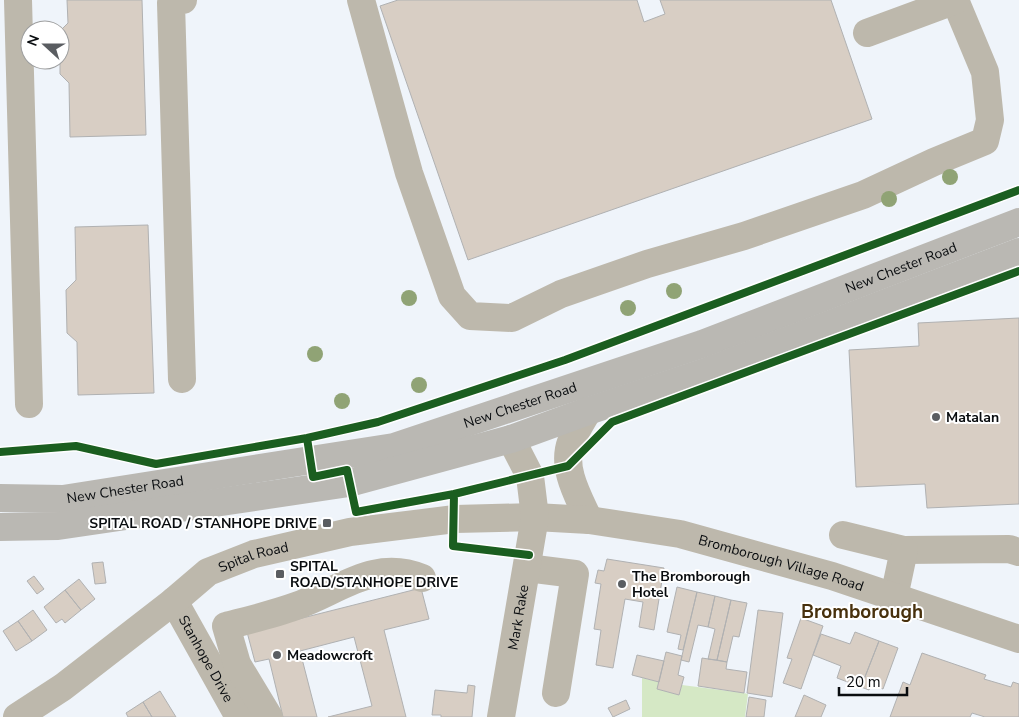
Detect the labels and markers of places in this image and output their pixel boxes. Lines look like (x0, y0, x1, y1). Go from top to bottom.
place label: Matalan (946, 408, 999, 427)
marker: Matalan (930, 411, 942, 423)
place label: SPITAL ROAD / STANHOPE DRIVE (89, 514, 317, 533)
marker: SPITAL ROAD / STANHOPE DRIVE (321, 517, 333, 529)
place label: SPITAL ROAD/STANHOPE DRIVE (290, 557, 458, 592)
place label: The Bromborough Hotel (632, 567, 750, 602)
marker: SPITAL ROAD/STANHOPE DRIVE (274, 568, 286, 580)
marker: The Bromborough Hotel (616, 578, 628, 590)
place label: Meadowcroft (287, 646, 373, 665)
marker: Meadowcroft (271, 649, 283, 661)

